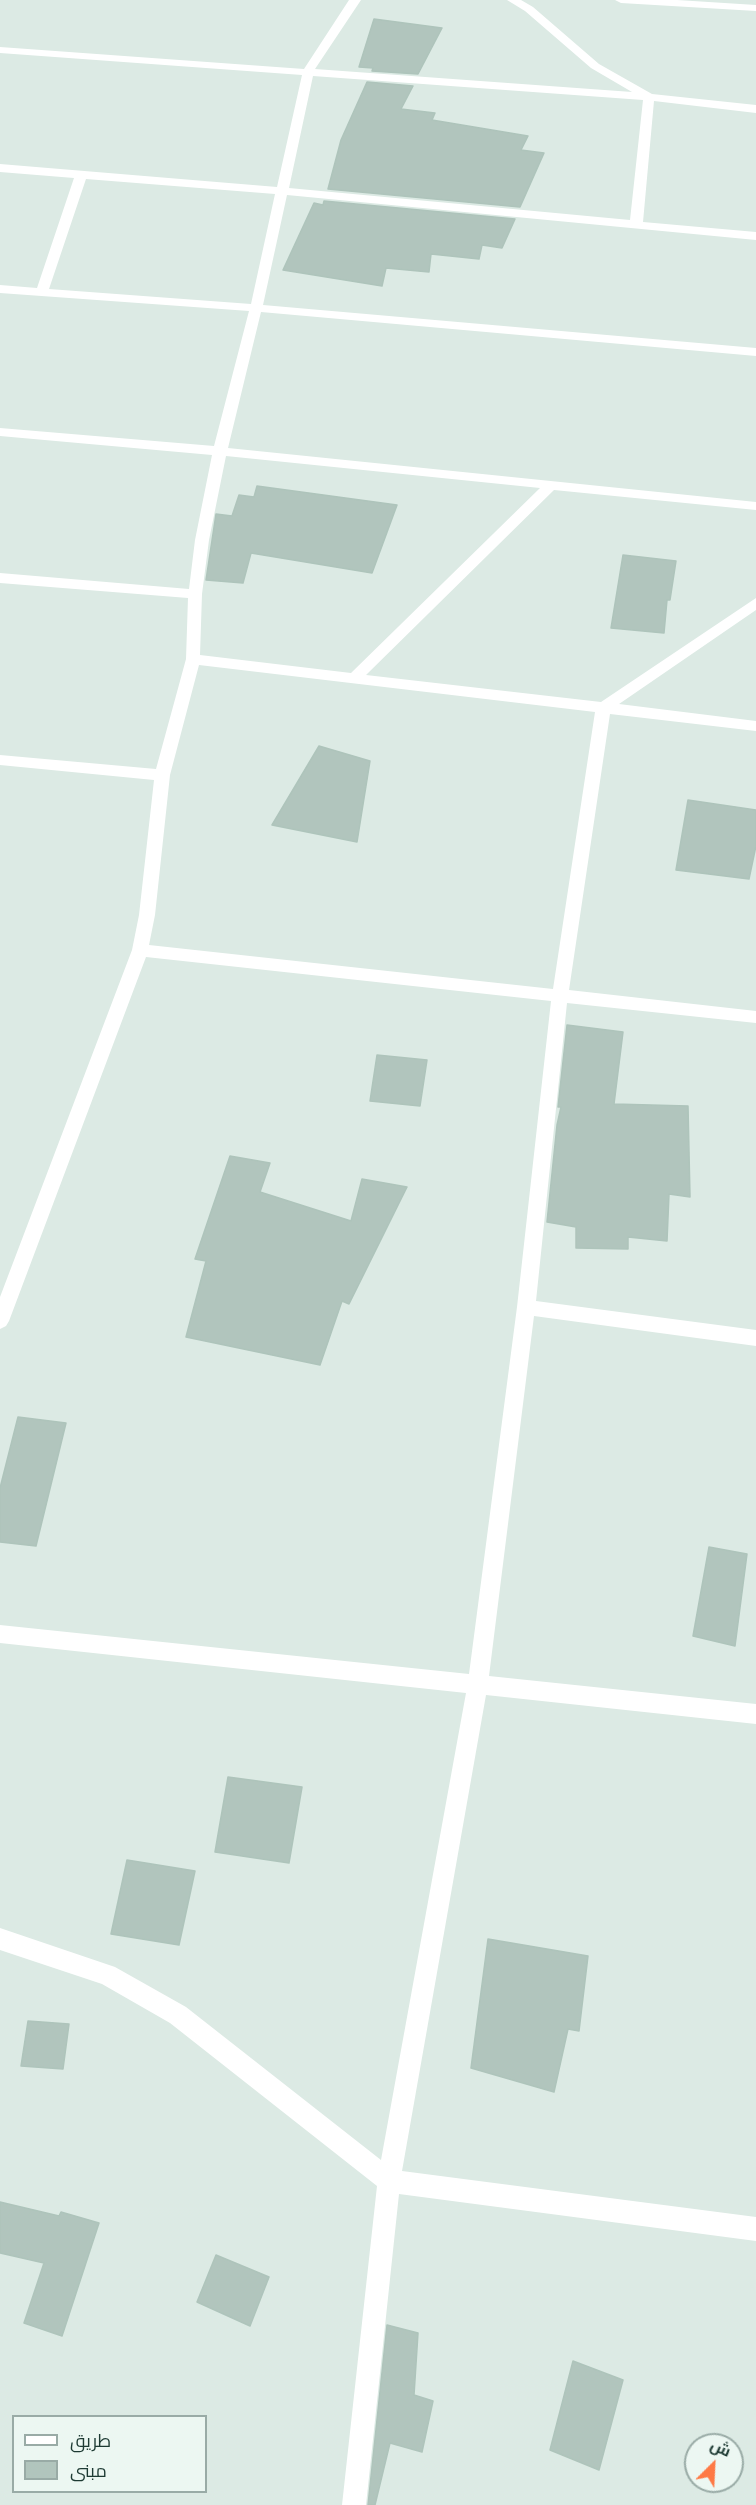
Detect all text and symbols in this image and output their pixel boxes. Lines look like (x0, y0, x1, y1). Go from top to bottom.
legend (12, 2415, 207, 2493)
text: طريق (70, 2428, 111, 2453)
north arrow (684, 2433, 744, 2493)
text: ش (707, 2433, 735, 2463)
text: مبنى (70, 2458, 107, 2483)

